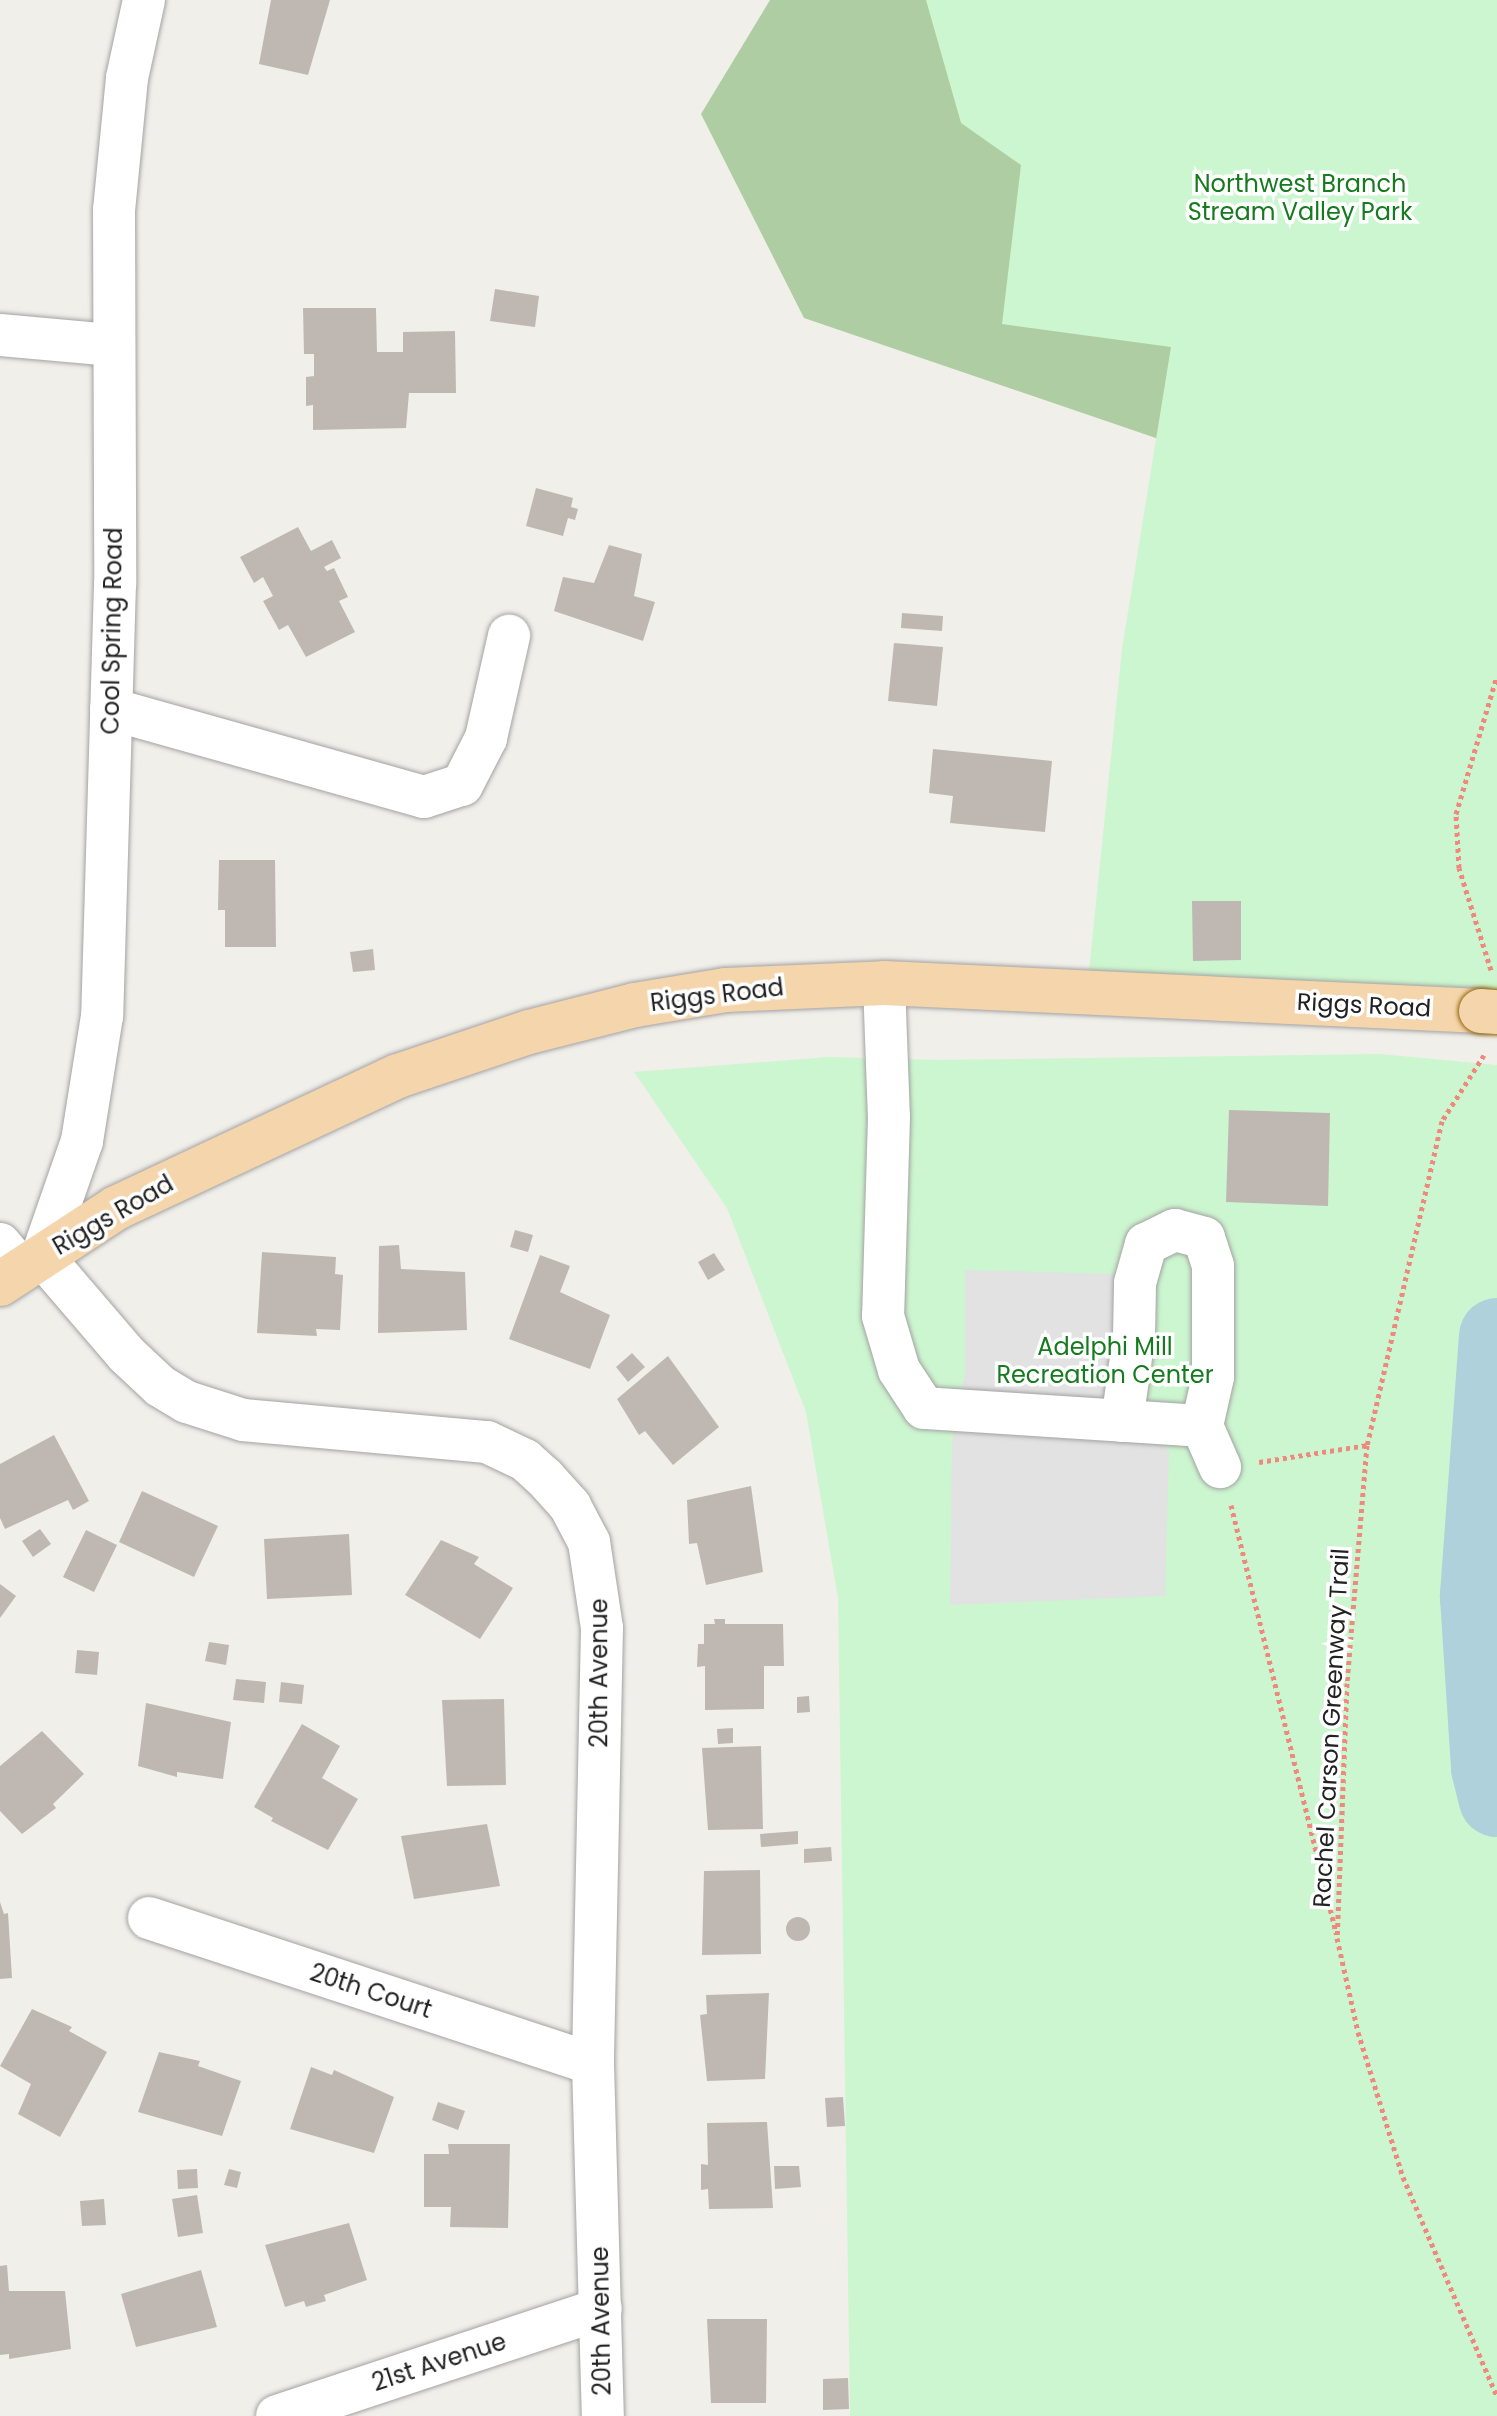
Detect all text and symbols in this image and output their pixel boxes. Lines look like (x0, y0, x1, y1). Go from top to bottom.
park label: Northwest Branch Stream Valley Park (1188, 170, 1412, 226)
street label: Cool Spring Road (96, 527, 128, 735)
street label: Riggs Road (649, 973, 785, 1017)
street label: Riggs Road (1296, 987, 1432, 1023)
street label: Riggs Road (48, 1169, 178, 1261)
park label: Adelphi Mill Recreation Center (996, 1333, 1214, 1389)
street label: Rachel Carson Greenway Trail (1307, 1548, 1355, 1908)
street label: 20th Avenue (585, 1598, 613, 1748)
street label: 20th Court (306, 1958, 436, 2024)
street label: 20th Avenue (585, 2246, 617, 2396)
street label: 21st Avenue (368, 2327, 510, 2397)

